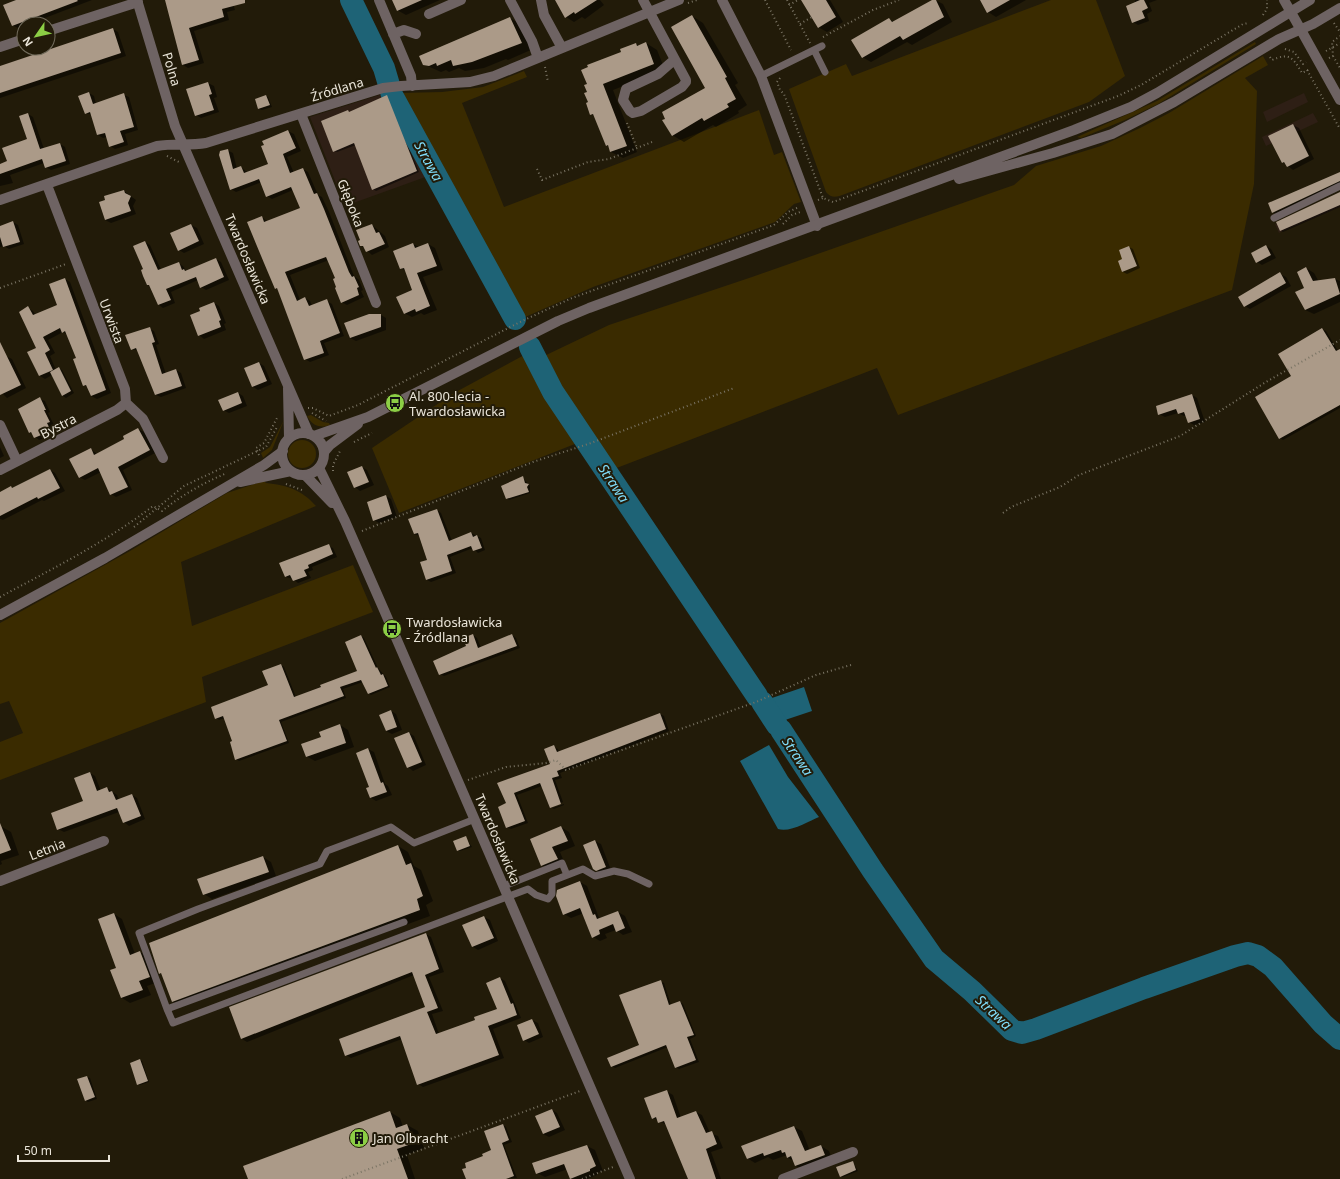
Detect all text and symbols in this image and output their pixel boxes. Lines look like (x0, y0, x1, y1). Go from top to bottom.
north arrow (16, 16, 56, 56)
text: N (19, 34, 36, 50)
street label: Polna (158, 50, 186, 88)
street label: Źródlana (308, 72, 366, 106)
water label: Strawa (410, 138, 448, 184)
street label: Głęboka (333, 176, 369, 230)
street label: Twardosławicka (221, 211, 275, 307)
street label: Urwista (95, 296, 129, 346)
place label: Al. 800-lecia - Twardosławicka (409, 387, 505, 420)
bus stop icon: Al. 800-lecia - Twardosławicka (384, 392, 406, 414)
street label: Bystra (37, 409, 79, 443)
water label: Strawa (594, 460, 634, 506)
place label: Twardosławicka - Źródlana (406, 613, 502, 646)
bus stop icon: Twardosławicka - Źródlana (381, 618, 403, 640)
water label: Strawa (778, 733, 818, 779)
street label: Twardosławicka (471, 791, 525, 887)
street label: Letnia (26, 834, 68, 864)
water label: Strawa (972, 990, 1016, 1034)
building icon: Jan Olbracht (348, 1127, 370, 1149)
place label: Jan Olbracht (371, 1129, 448, 1147)
scale bar (18, 1137, 109, 1163)
text: 50 m (24, 1142, 52, 1159)

